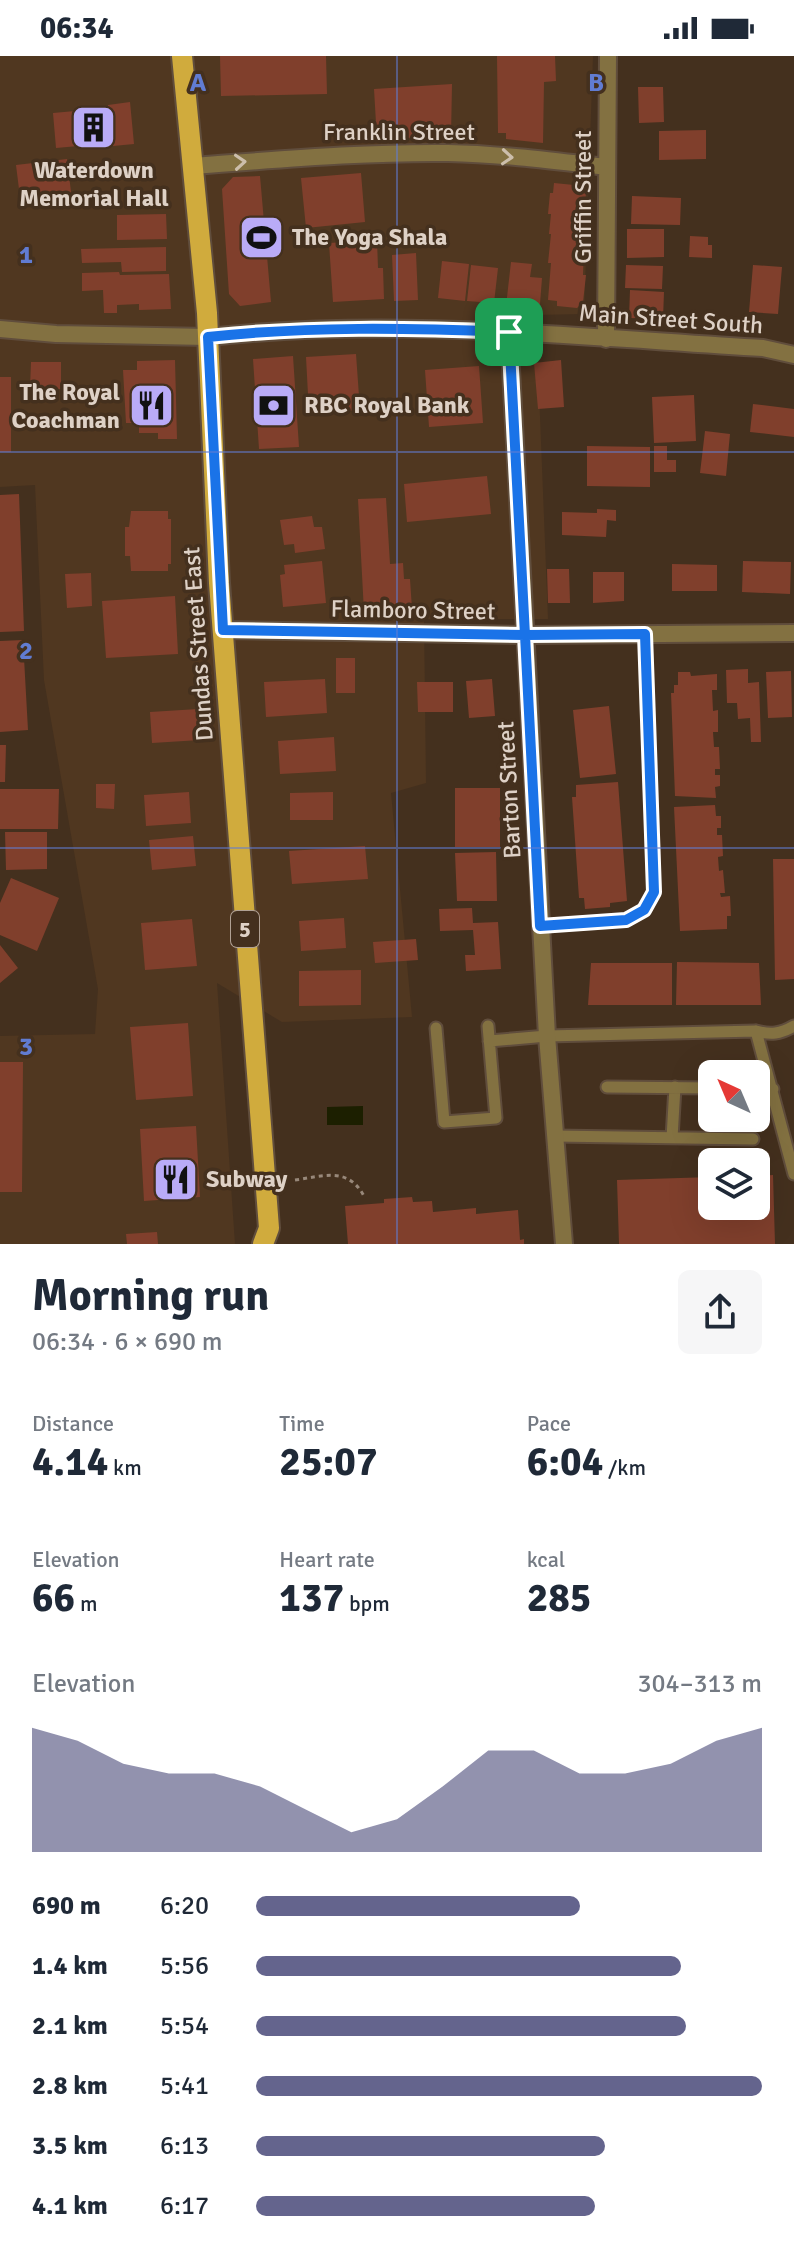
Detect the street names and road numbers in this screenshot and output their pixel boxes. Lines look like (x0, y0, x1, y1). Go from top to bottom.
street label: Franklin Street (323, 117, 475, 147)
street label: Griffin Street (568, 130, 598, 264)
street label: Main Street South (578, 298, 764, 340)
street label: Dundas Street East (176, 546, 220, 742)
street label: Flamboro Street (330, 594, 496, 626)
street label: Barton Street (490, 721, 528, 859)
road number: 5 (231, 911, 259, 947)

